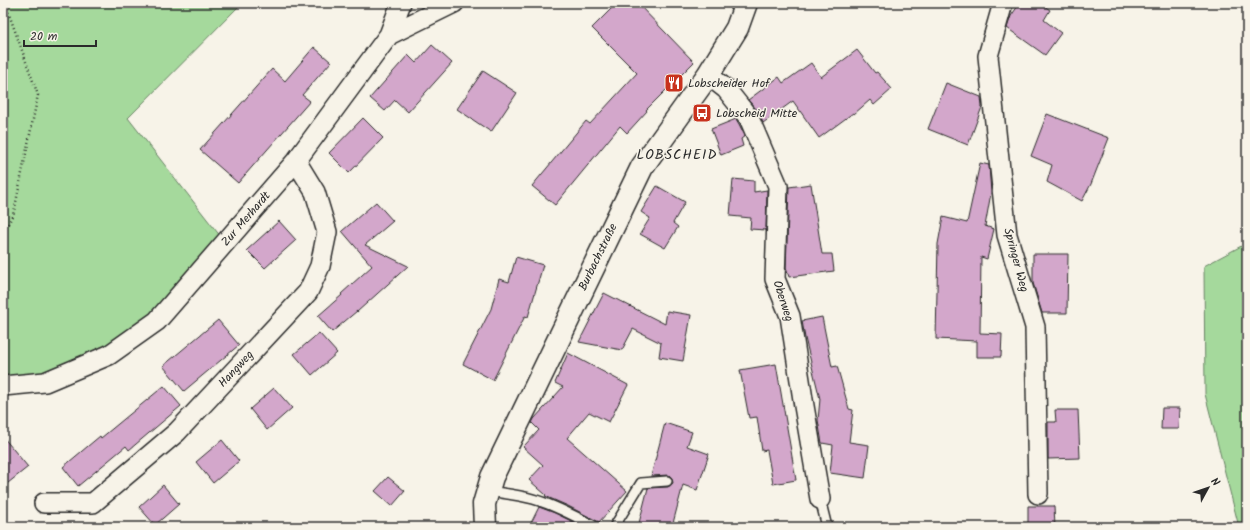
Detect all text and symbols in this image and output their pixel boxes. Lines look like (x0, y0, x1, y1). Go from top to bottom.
scale bar (24, 22, 96, 48)
text: 20 m (30, 27, 58, 46)
restaurant icon: Lobscheider Hof (663, 72, 685, 94)
place label: Lobscheider Hof (688, 74, 771, 93)
bus stop icon: Lobscheid Mitte (691, 102, 713, 124)
place label: Lobscheid Mitte (716, 104, 798, 123)
district label: LOBSCHEID (637, 144, 717, 166)
street label: Zur Merhardt (217, 187, 276, 251)
street label: Burbachstraße (573, 220, 623, 294)
street label: Springer Weg (998, 226, 1034, 294)
street label: Oberweg (767, 278, 799, 324)
street label: Hangweg (214, 346, 258, 392)
north arrow (1188, 468, 1228, 508)
text: N (1206, 474, 1224, 491)

